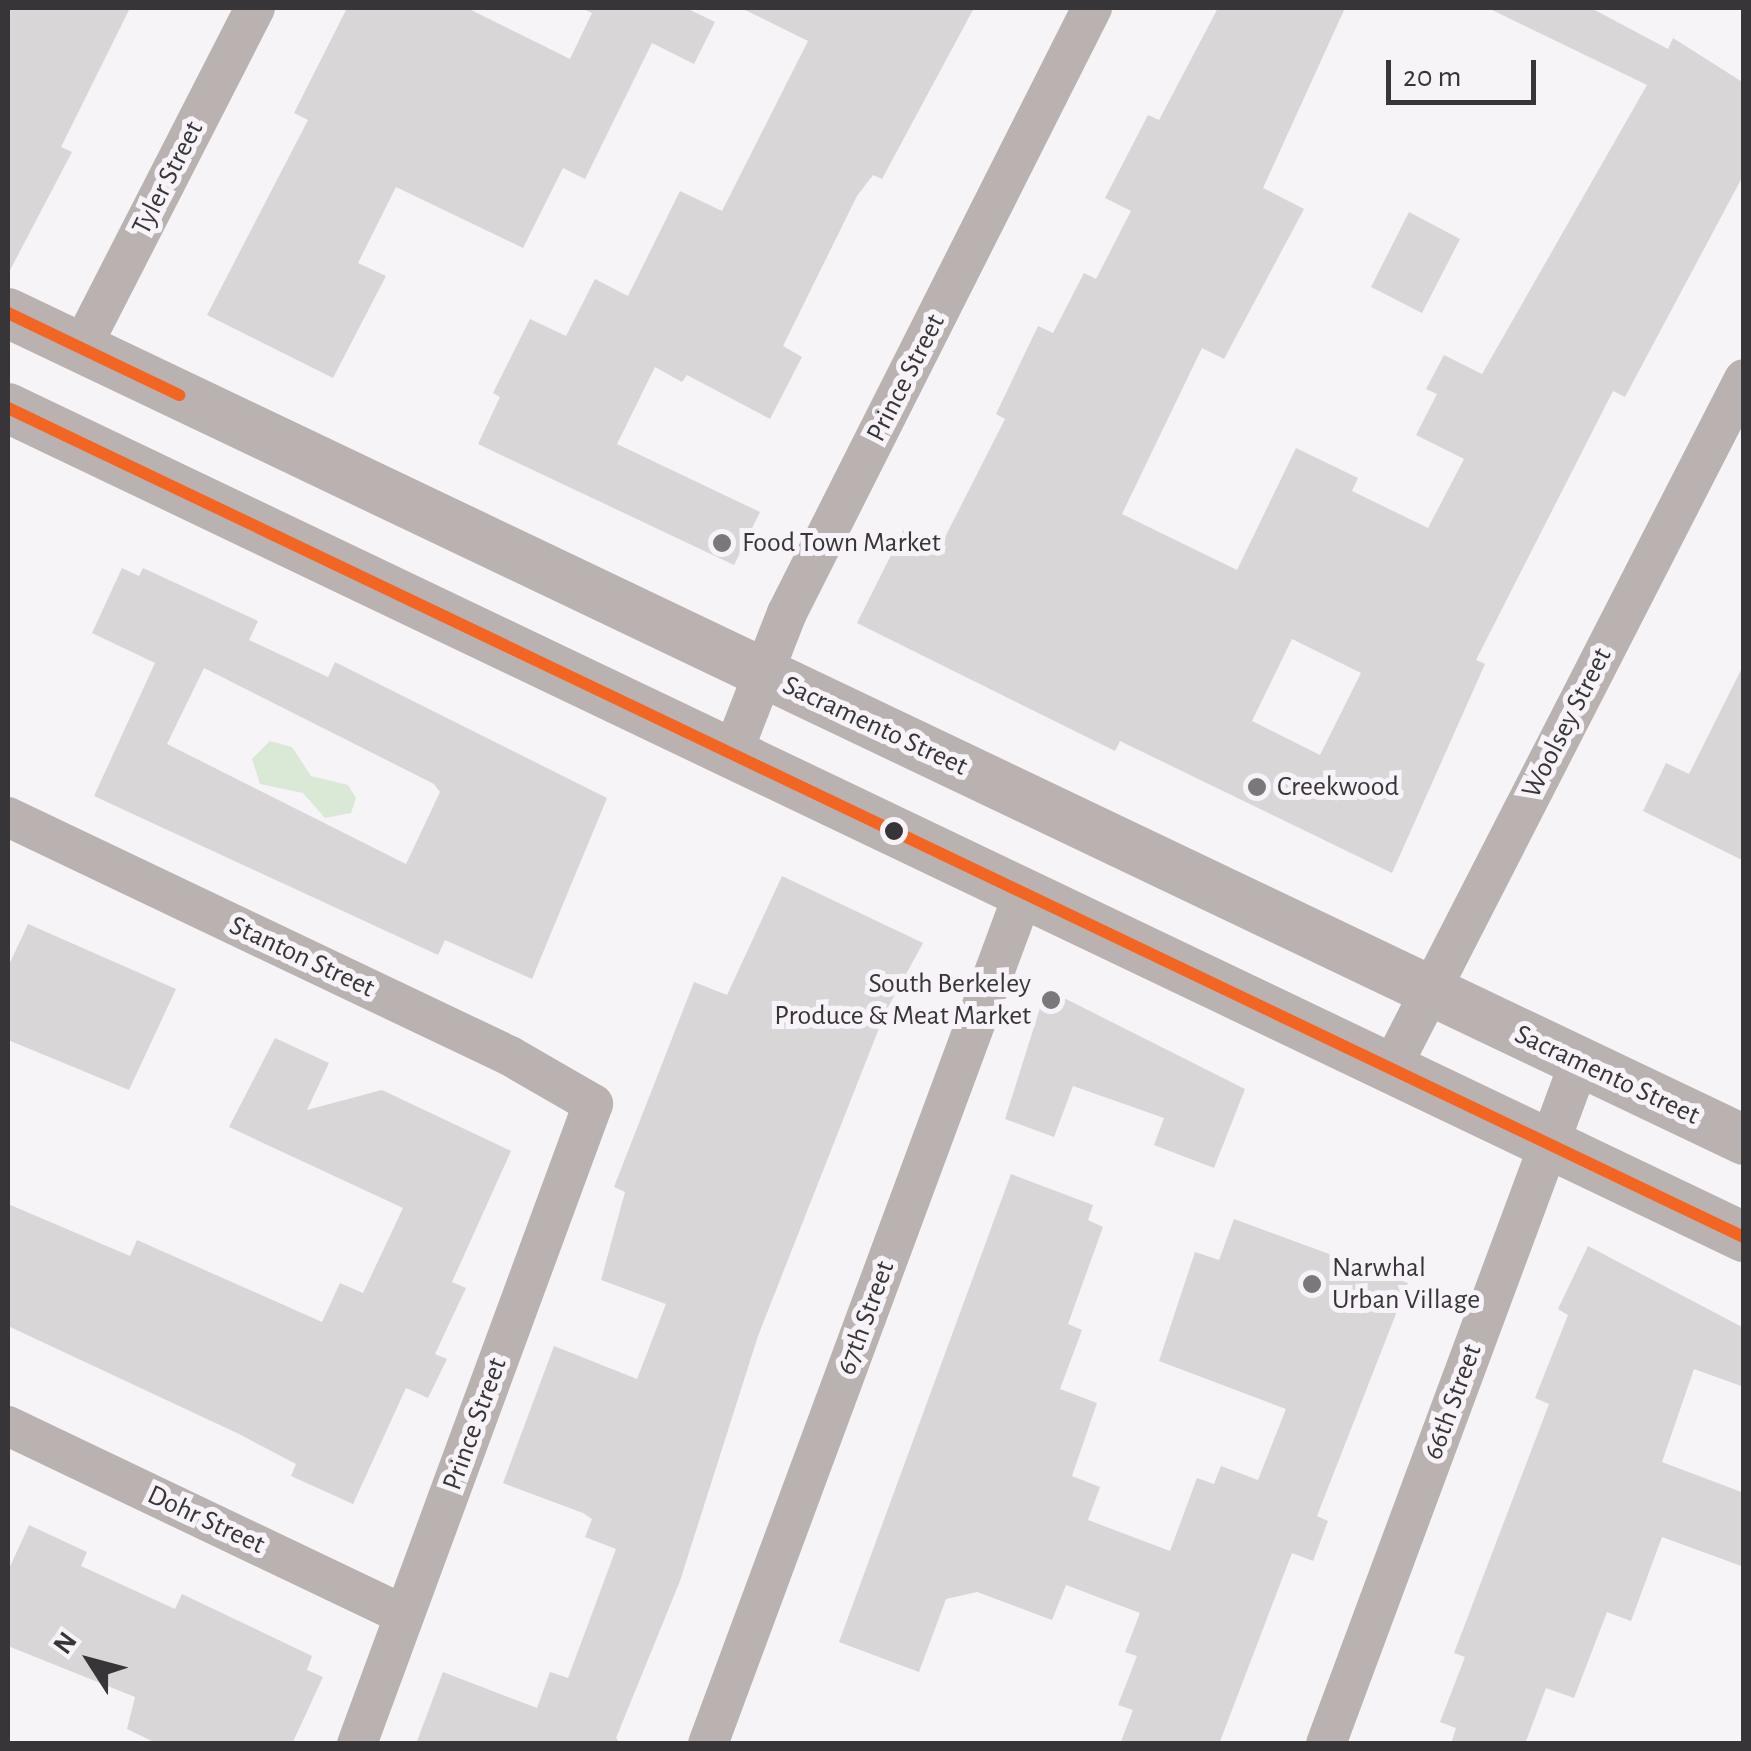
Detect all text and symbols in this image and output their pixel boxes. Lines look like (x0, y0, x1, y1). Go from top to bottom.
scale bar (1391, 40, 1541, 102)
text: 20 m (1403, 62, 1461, 92)
street label: Tyler Street (125, 115, 211, 241)
street label: Prince Street (860, 309, 952, 447)
place label: Food Town Market (742, 526, 941, 560)
marker: Food Town Market (711, 532, 733, 554)
street label: Woolsey Street (1515, 642, 1619, 804)
street label: Sacramento Street (777, 668, 973, 784)
place label: Creekwood (1277, 770, 1399, 804)
marker: Creekwood (1246, 776, 1268, 798)
unlabelled marker (884, 821, 904, 841)
street label: Stanton Street (224, 909, 380, 1005)
place label: South Berkeley Produce & Meat Market (774, 967, 1031, 1033)
marker: South Berkeley Produce & Meat Market (1040, 989, 1062, 1011)
street label: Sacramento Street (1509, 1017, 1705, 1133)
place label: Narwhal Urban Village (1332, 1251, 1480, 1317)
street label: 67th Street (830, 1256, 902, 1380)
marker: Narwhal Urban Village (1301, 1273, 1323, 1295)
street label: 66th Street (1417, 1340, 1489, 1464)
street label: Prince Street (436, 1353, 514, 1495)
street label: Dohr Street (142, 1478, 270, 1562)
north arrow (40, 1611, 140, 1711)
text: N (49, 1627, 83, 1659)

